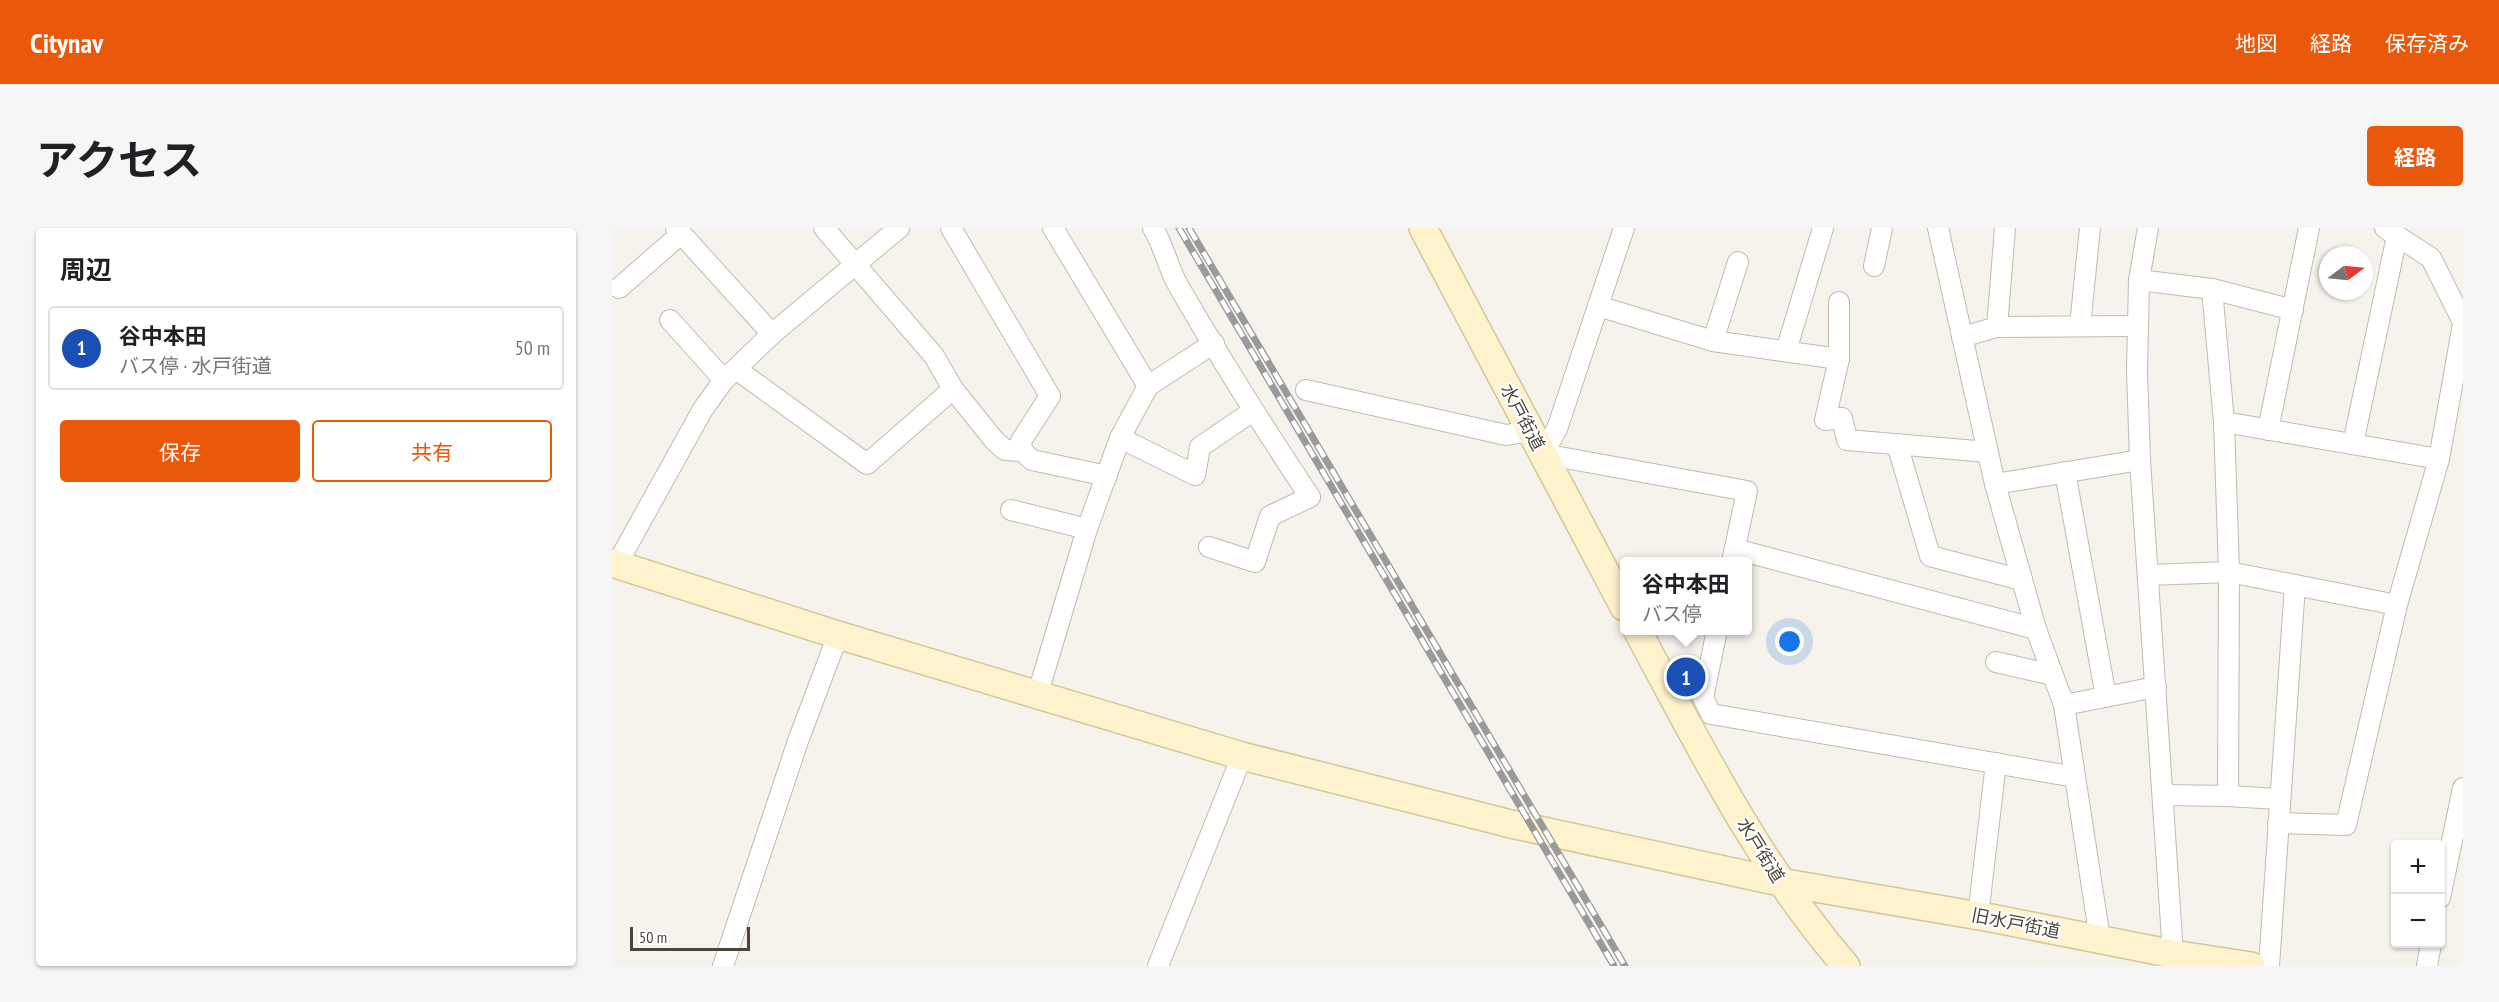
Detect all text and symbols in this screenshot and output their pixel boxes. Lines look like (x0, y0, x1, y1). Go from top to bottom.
text: Citynav (30, 24, 103, 61)
text: 地図 (2235, 30, 2277, 57)
text: 経路 (2310, 30, 2352, 57)
text: 保存済み (2385, 30, 2469, 57)
button: 経路 (2367, 126, 2463, 186)
text: アクセス (36, 132, 202, 187)
north arrow (2319, 246, 2373, 300)
text: 周辺 (60, 253, 112, 286)
text: 谷中本田 (119, 322, 207, 350)
text: 1 (77, 335, 86, 361)
text: 50 m (515, 335, 550, 361)
text: バス停 · 水戸街道 (119, 353, 272, 379)
street label: 水戸街道 (1496, 380, 1550, 454)
button: 保存 (60, 420, 300, 482)
button: 共有 (312, 420, 552, 482)
popup (1620, 557, 1752, 635)
text: 谷中本田 (1642, 570, 1730, 598)
text: バス停 (1642, 601, 1702, 627)
your location (1775, 627, 1804, 656)
pin: 1 (1666, 654, 1706, 700)
street label: 水戸街道 (1732, 813, 1790, 887)
map controls (2391, 840, 2445, 948)
button: + (2391, 840, 2445, 894)
button: − (2391, 894, 2445, 948)
street label: 旧水戸街道 (1970, 903, 2062, 943)
scale bar (630, 924, 750, 952)
text: 50 m (639, 927, 667, 947)

